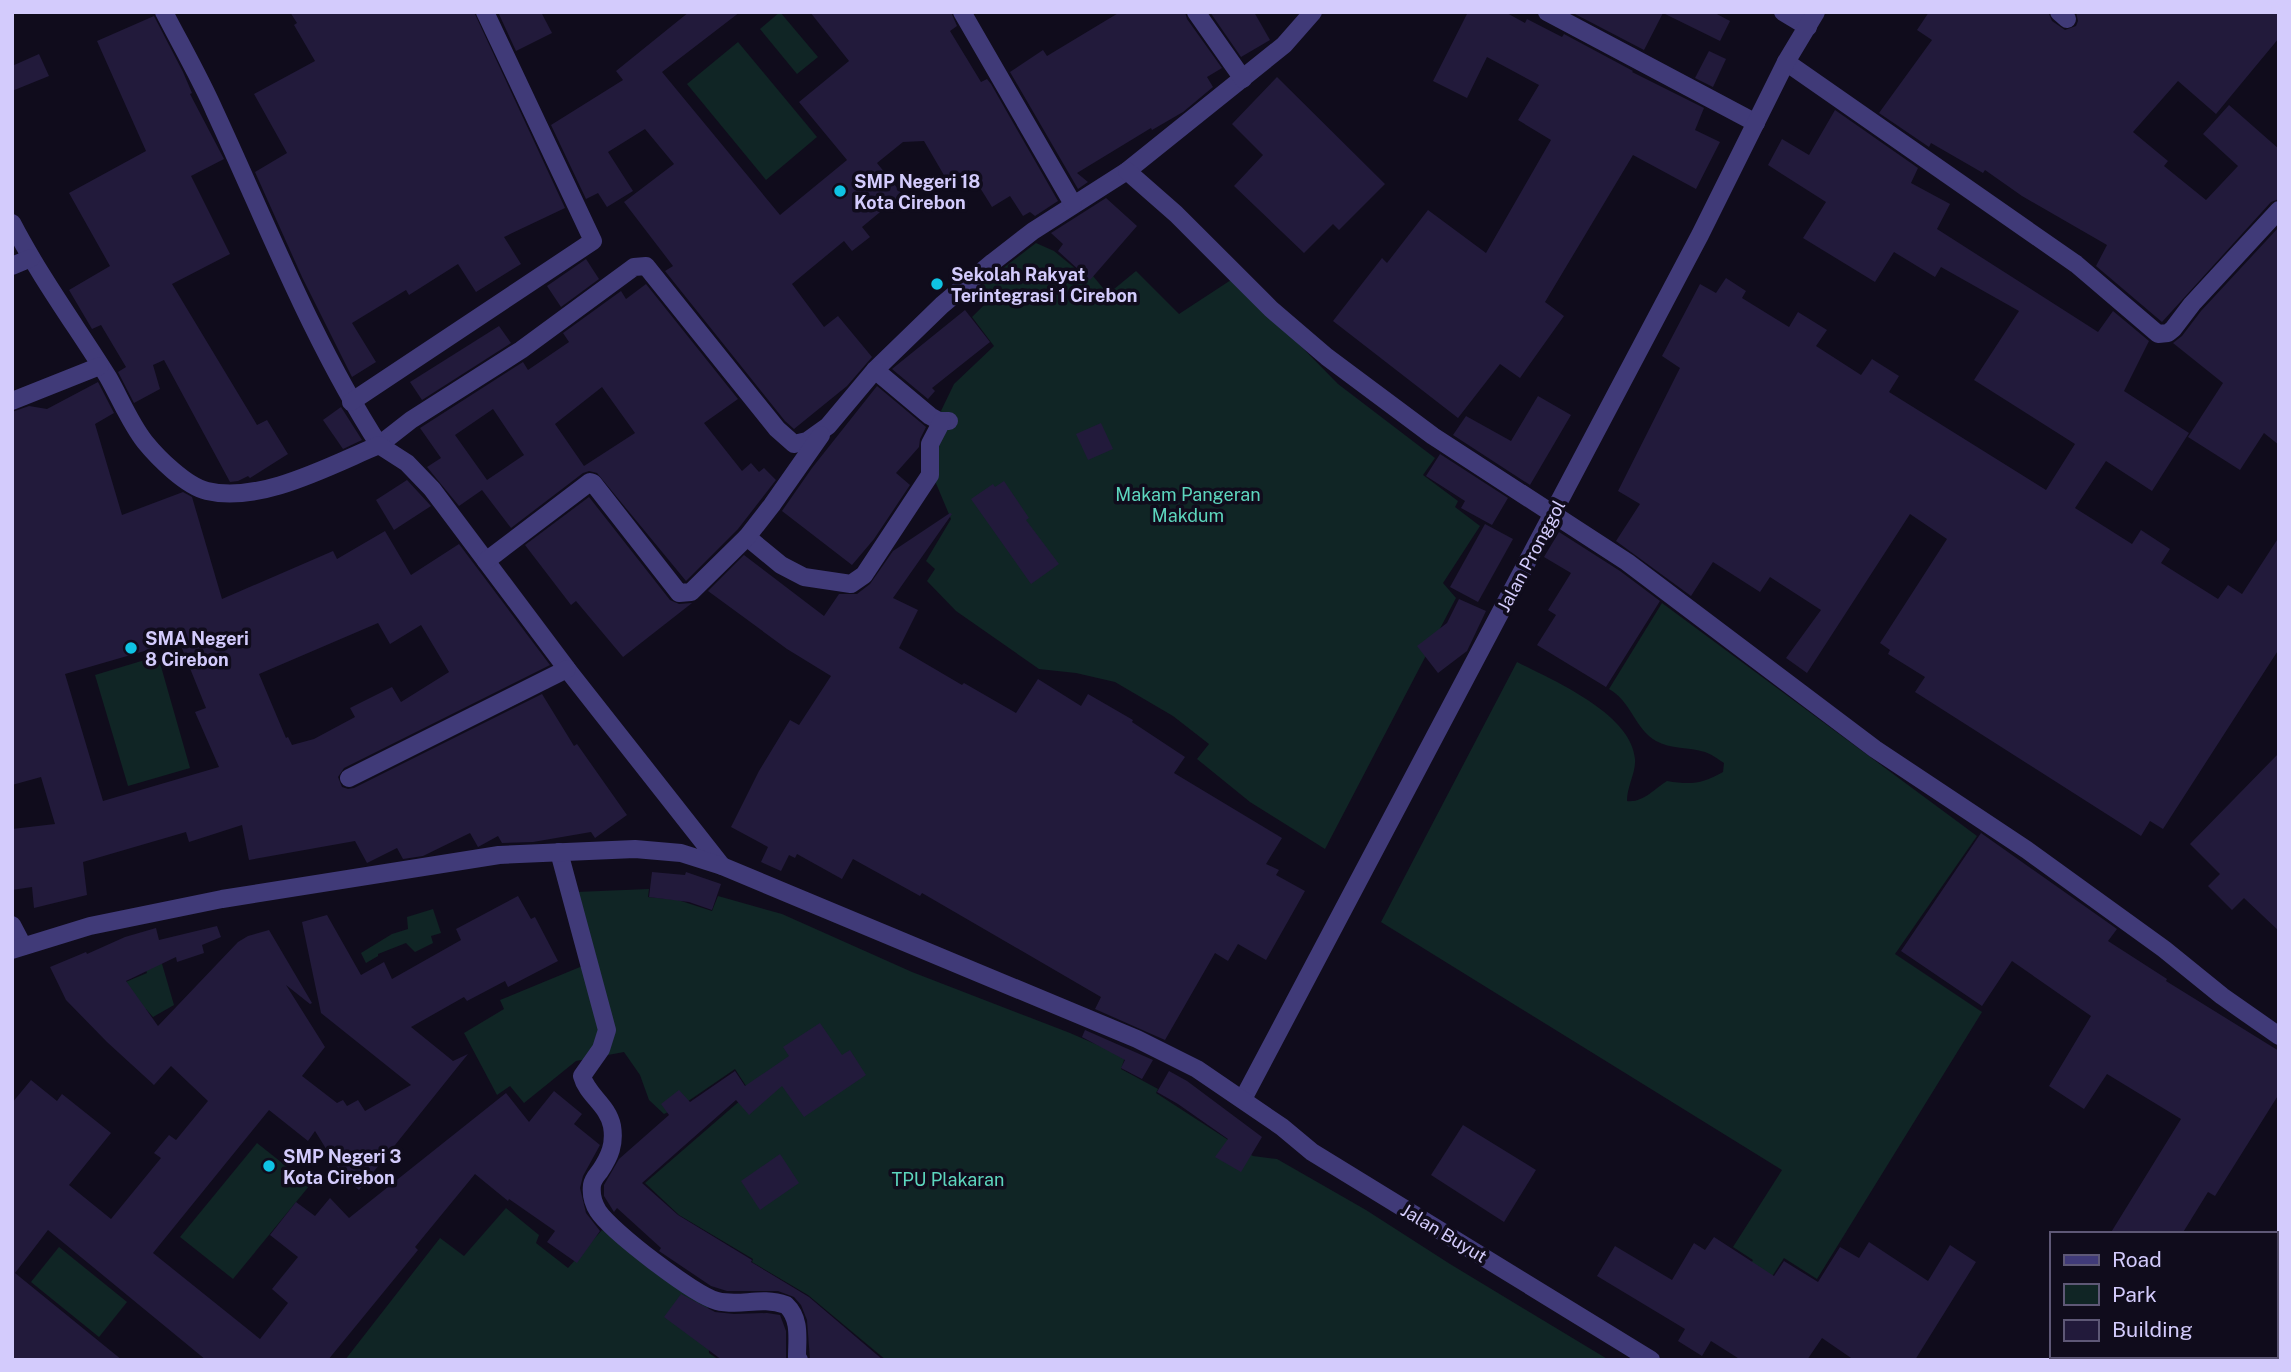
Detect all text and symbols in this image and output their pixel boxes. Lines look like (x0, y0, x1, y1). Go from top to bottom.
place label: SMP Negeri 18 Kota Cirebon (854, 171, 980, 213)
marker: SMP Negeri 18 Kota Cirebon (832, 183, 848, 199)
place label: Sekolah Rakyat Terintegrasi 1 Cirebon (951, 264, 1137, 306)
marker: Sekolah Rakyat Terintegrasi 1 Cirebon (929, 276, 945, 292)
park label: Makam Pangeran Makdum (1115, 484, 1261, 526)
street label: Jalan Pronggol (1493, 497, 1569, 615)
place label: SMA Negeri 8 Cirebon (145, 628, 249, 670)
marker: SMA Negeri 8 Cirebon (123, 640, 139, 656)
place label: SMP Negeri 3 Kota Cirebon (283, 1146, 402, 1188)
marker: SMP Negeri 3 Kota Cirebon (261, 1158, 277, 1174)
park label: TPU Plakaran (892, 1169, 1004, 1190)
street label: Jalan Buyut (1397, 1199, 1491, 1267)
legend (2050, 1232, 2277, 1358)
text: Road (2112, 1247, 2162, 1272)
text: Park (2112, 1282, 2157, 1307)
text: Building (2112, 1317, 2193, 1342)

